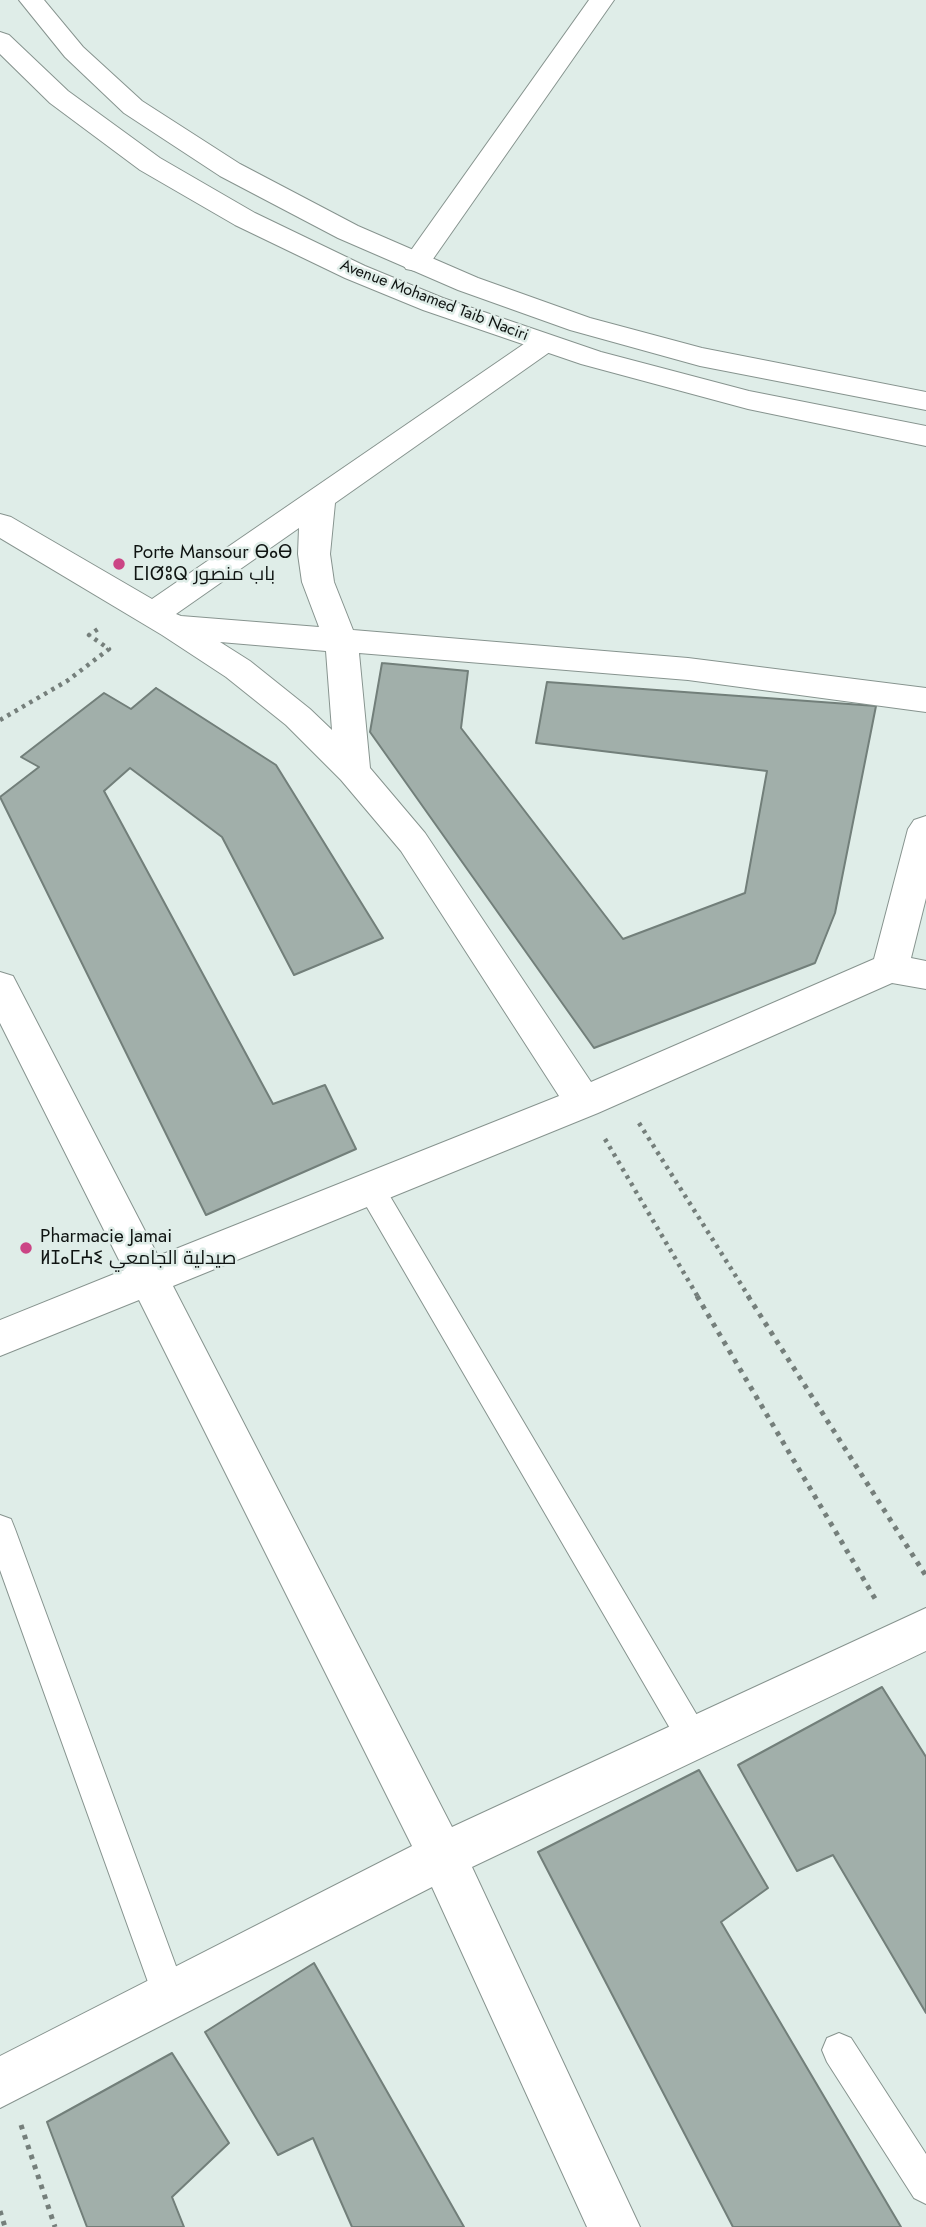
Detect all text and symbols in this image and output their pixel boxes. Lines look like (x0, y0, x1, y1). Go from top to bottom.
street label: Avenue Mohamed Taib Naciri (337, 256, 531, 346)
place label: Porte Mansour ⴱⴰⴱ ⵎⵏⵚⵓⵕ باب منصور (133, 542, 293, 586)
marker: Porte Mansour ⴱⴰⴱ ⵎⵏⵚⵓⵕ باب منصور (111, 556, 127, 572)
place label: Pharmacie Jamai ⵍⵊⴰⵎⵄⵉ صيدلية الجامعي (40, 1226, 236, 1270)
marker: Pharmacie Jamai ⵍⵊⴰⵎⵄⵉ صيدلية الجامعي (18, 1240, 34, 1256)

